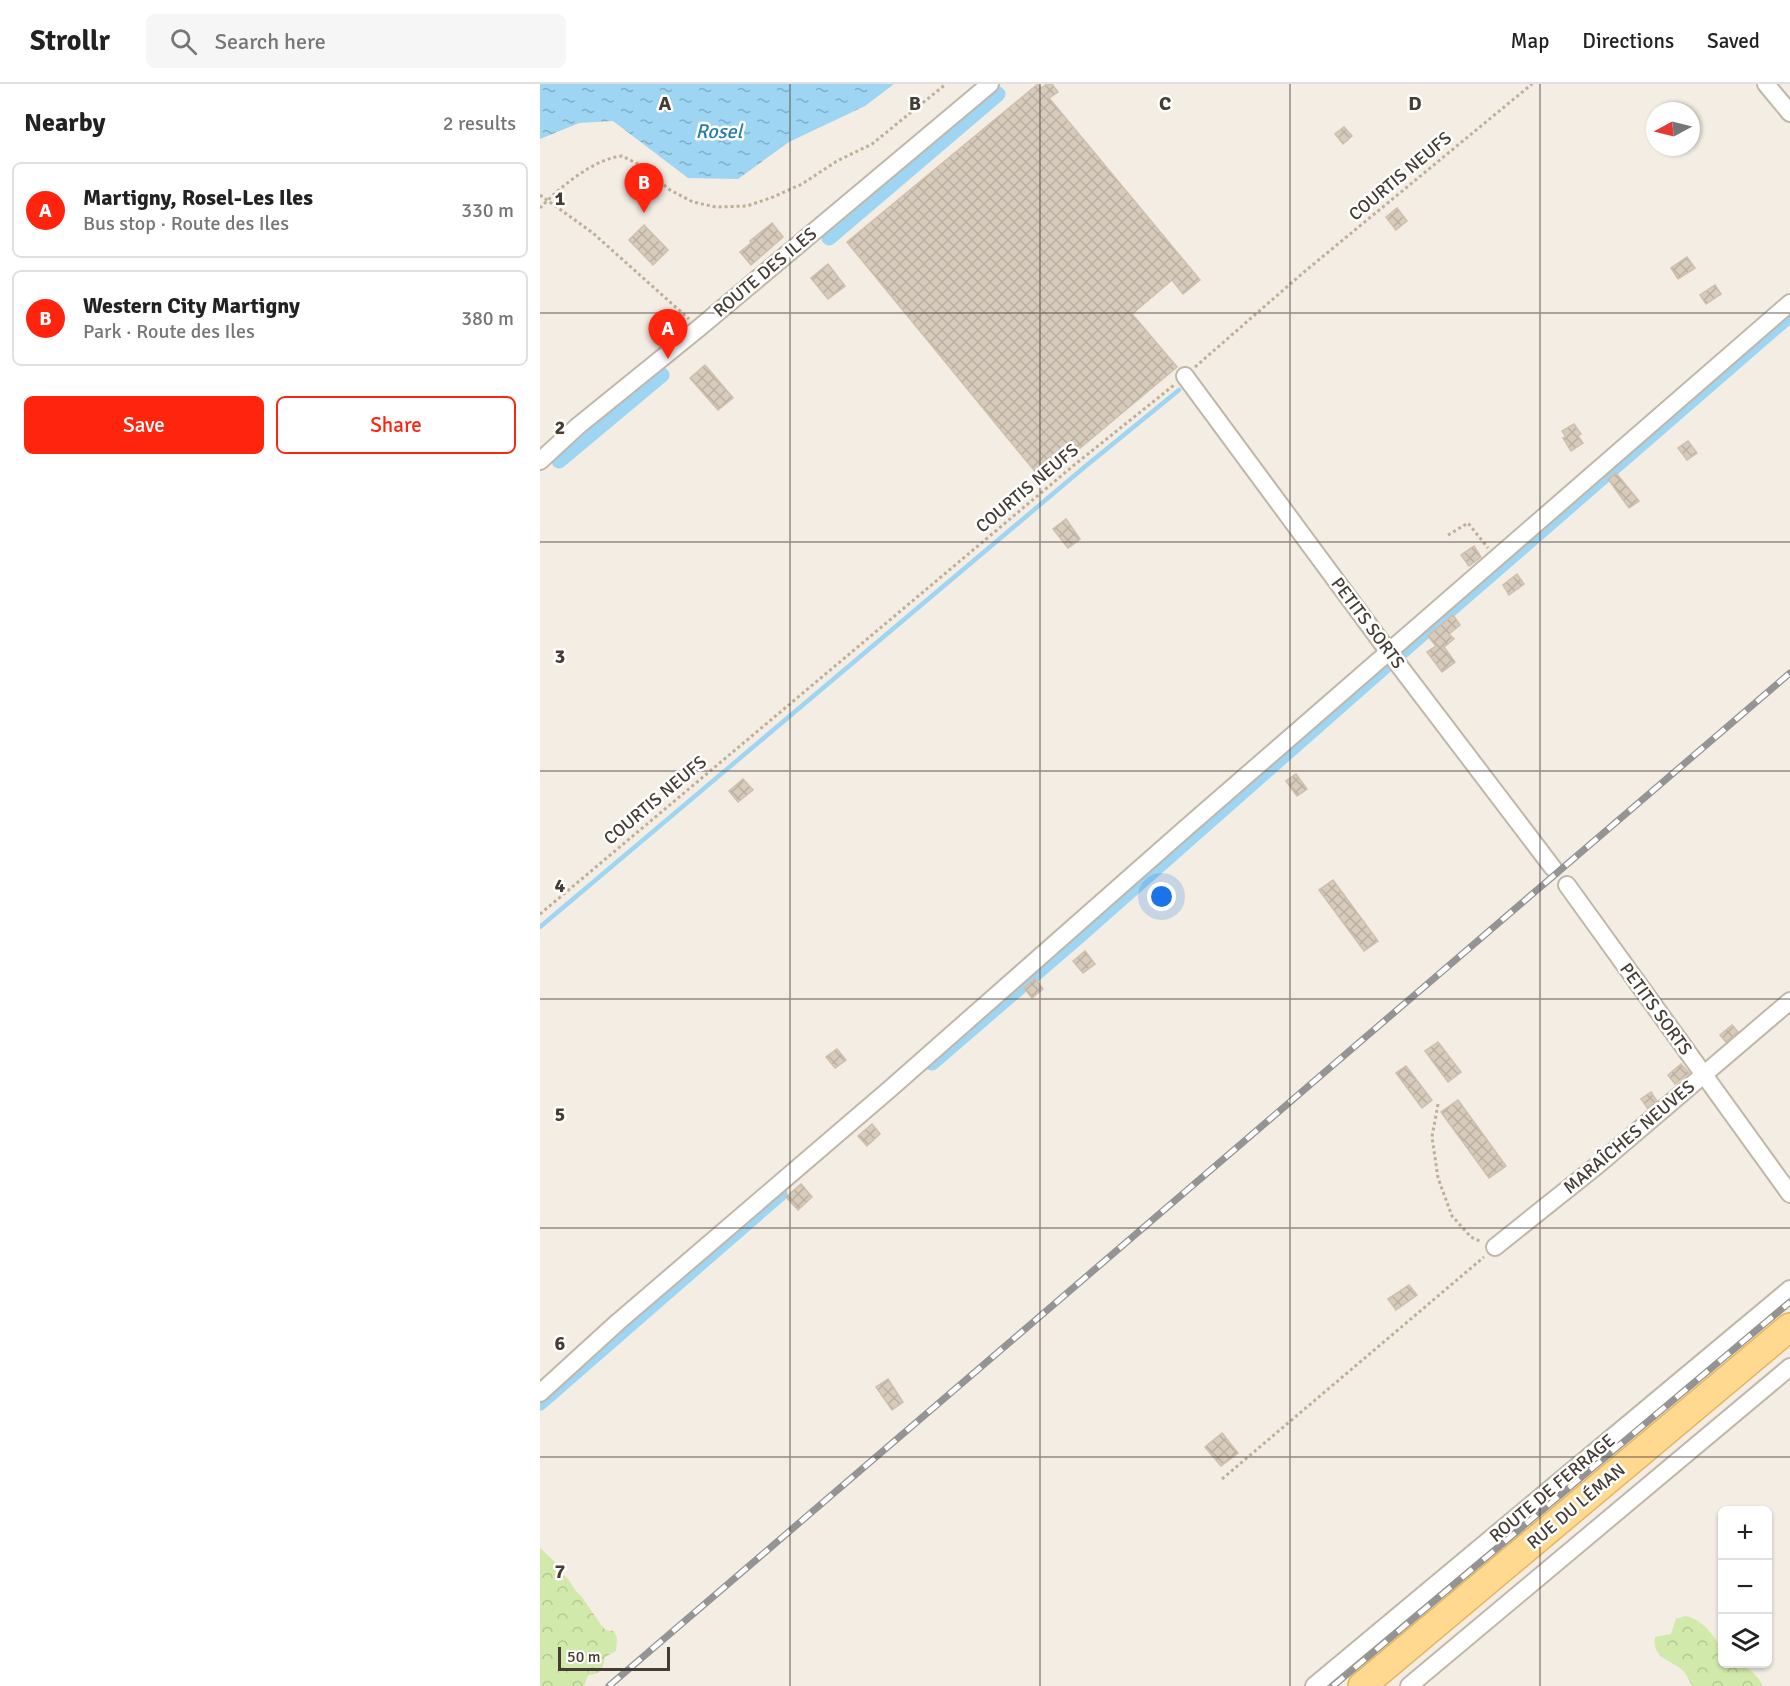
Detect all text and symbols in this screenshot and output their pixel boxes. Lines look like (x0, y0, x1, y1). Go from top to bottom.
search box (146, 14, 566, 68)
text: Strollr (30, 24, 110, 58)
icon: search (167, 25, 200, 58)
text: Search here (215, 28, 326, 55)
text: Map (1511, 28, 1549, 54)
text: Directions (1582, 28, 1674, 54)
text: Saved (1707, 28, 1760, 54)
text: A (659, 91, 672, 116)
text: B (909, 91, 921, 116)
text: C (1159, 91, 1171, 116)
text: D (1408, 91, 1422, 116)
north arrow (1646, 102, 1700, 156)
text: Nearby (24, 107, 105, 139)
text: 2 results (443, 111, 516, 136)
water label: Rosel (696, 119, 745, 144)
street label: COURTIS NEUFS (1344, 127, 1456, 225)
pin: B (624, 164, 664, 213)
text: Martigny, Rosel-Les Iles (83, 184, 313, 211)
text: 1 (555, 186, 566, 211)
text: A (39, 198, 52, 223)
text: 330 m (461, 198, 514, 223)
text: Bus stop · Route des Iles (83, 211, 289, 236)
street label: ROUTE DES ILES (709, 222, 821, 322)
text: Western City Martigny (83, 292, 300, 319)
text: B (39, 306, 52, 331)
text: 380 m (461, 306, 514, 331)
pin: A (648, 310, 688, 359)
text: Park · Route des Iles (83, 319, 255, 344)
button: Save (24, 396, 264, 454)
button: Share (276, 396, 516, 454)
text: 2 (555, 415, 565, 440)
street label: COURTIS NEUFS (971, 439, 1083, 537)
street label: PETITS SORTS (1327, 573, 1409, 673)
text: 3 (555, 644, 565, 669)
street label: COURTIS NEUFS (599, 751, 711, 849)
text: 4 (555, 873, 566, 898)
your location (1147, 882, 1176, 911)
street label: PETITS SORTS (1615, 959, 1697, 1059)
street label: MARAÎCHES NEUVES (1559, 1076, 1699, 1198)
text: 5 (555, 1102, 565, 1127)
text: 6 (555, 1331, 566, 1356)
street label: ROUTE DE FERRAGE (1485, 1429, 1619, 1547)
street label: RUE DU LÉMAN (1522, 1458, 1630, 1554)
map controls (1718, 1506, 1772, 1668)
button: + (1718, 1506, 1772, 1560)
text: 7 (555, 1559, 566, 1584)
button: − (1718, 1560, 1772, 1614)
button: layers (1718, 1614, 1772, 1668)
scale bar (558, 1644, 670, 1672)
text: 50 m (567, 1647, 601, 1667)

